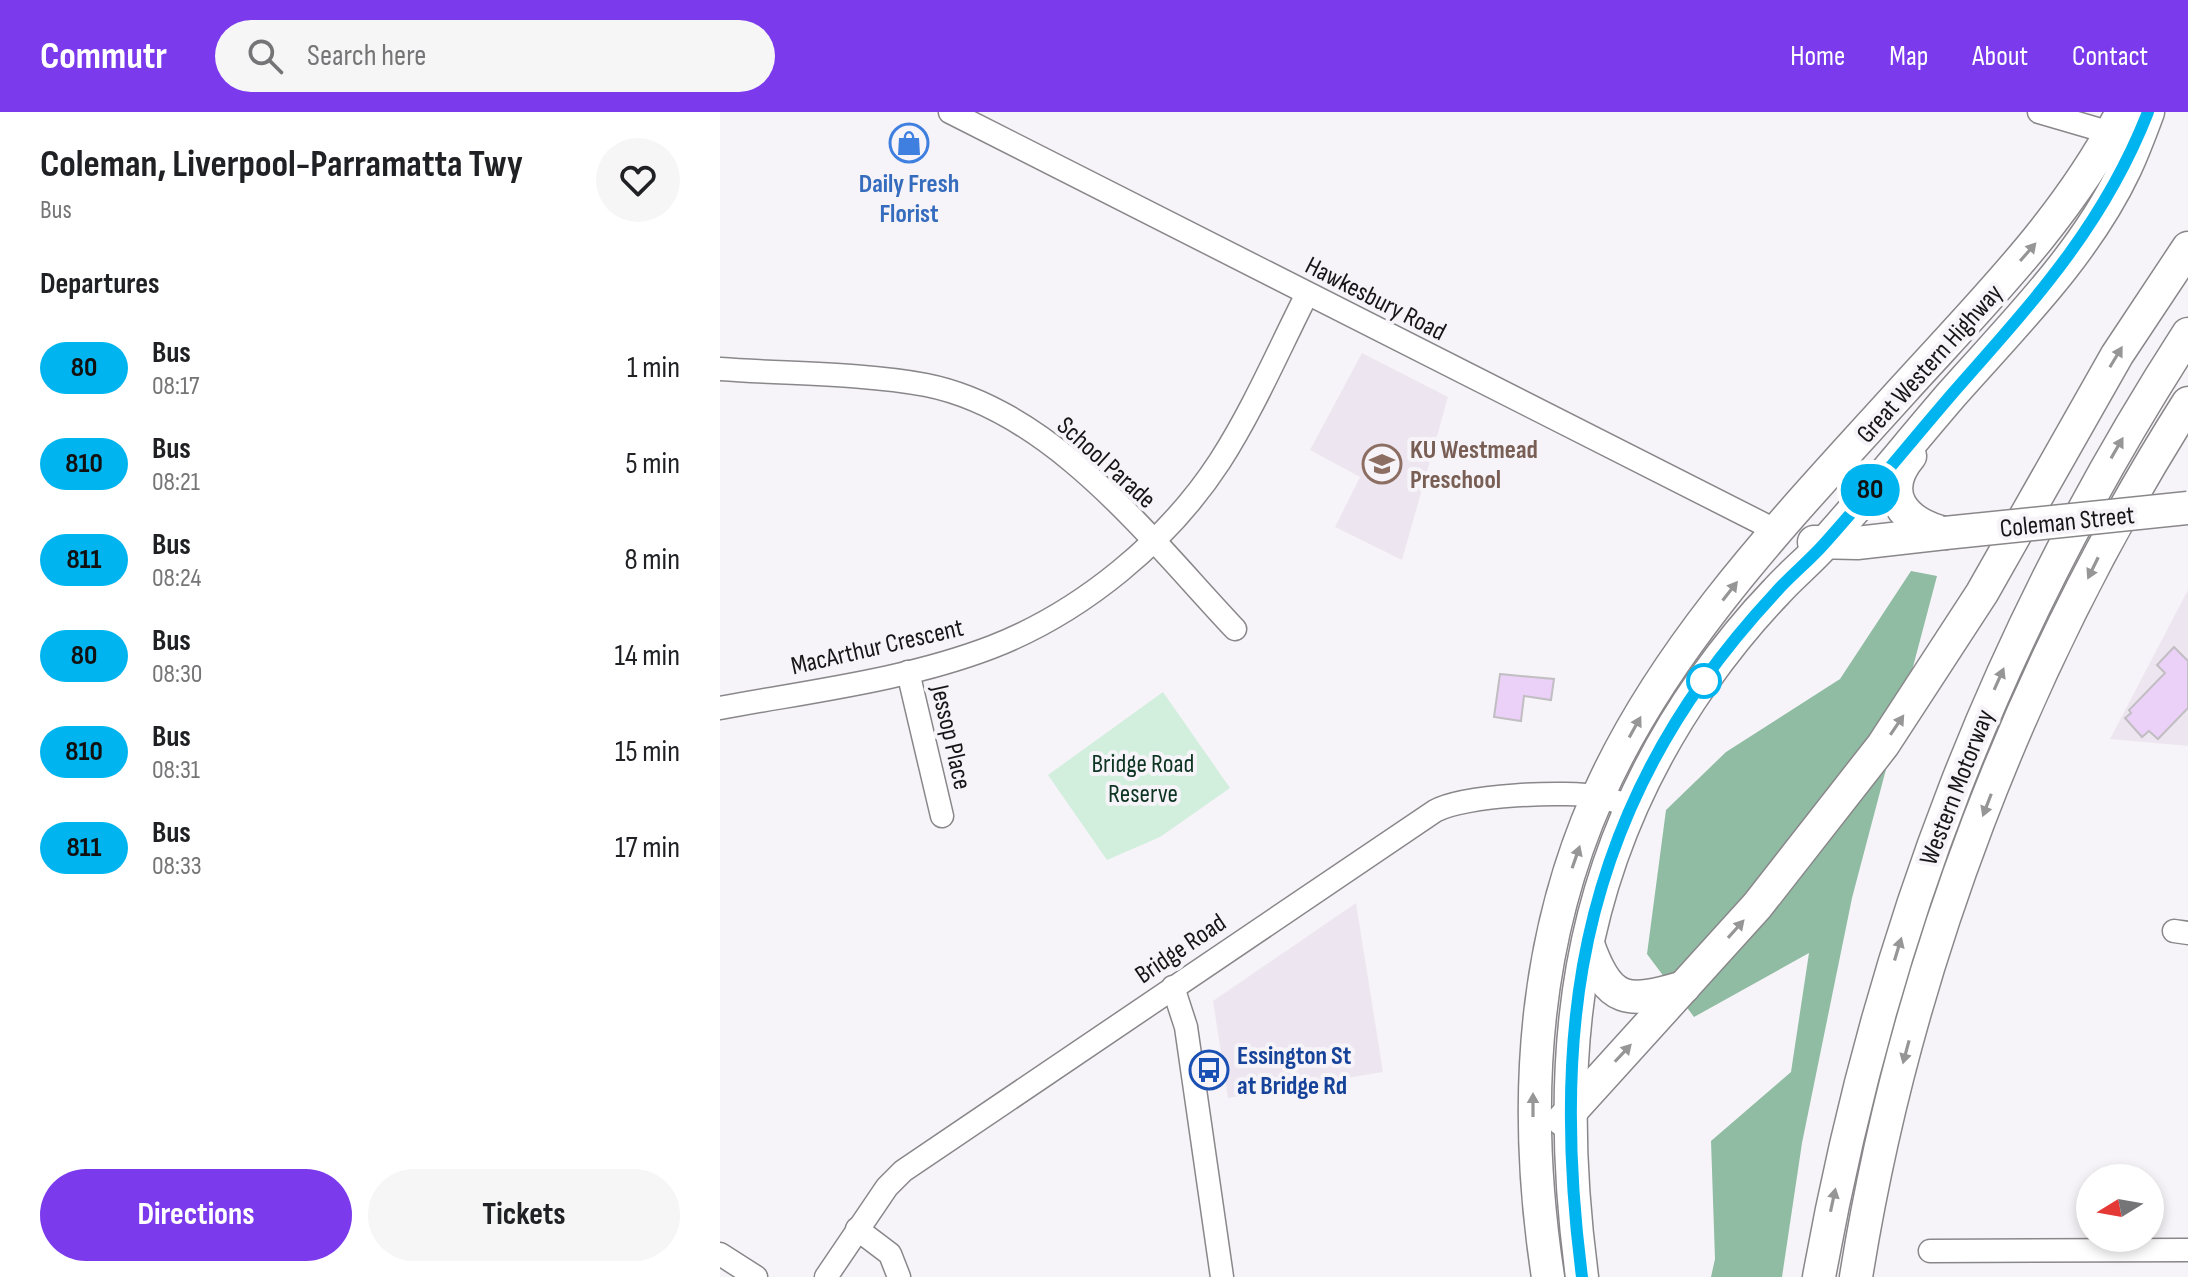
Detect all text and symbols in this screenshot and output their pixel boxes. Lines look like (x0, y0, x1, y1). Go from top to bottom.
search box (215, 20, 775, 92)
text: Commutr (40, 34, 167, 79)
icon: search (243, 34, 287, 78)
text: Search here (307, 38, 426, 74)
text: Home (1790, 40, 1845, 73)
text: Map (1889, 40, 1928, 73)
text: About (1972, 40, 2028, 73)
text: Contact (2072, 40, 2148, 73)
shop icon: Daily Fresh Florist (888, 122, 930, 164)
button: heart (596, 138, 680, 222)
text: Coleman, Liverpool-Parramatta Twy (40, 142, 523, 187)
place label: Daily Fresh Florist (859, 169, 959, 230)
text: Bus (40, 195, 72, 226)
one-way arrow (2018, 242, 2036, 261)
street label: Hawkesbury Road (1300, 251, 1451, 348)
text: Departures (40, 266, 160, 302)
street label: Great Western Highway (1851, 278, 2010, 450)
text: Bus (152, 335, 191, 371)
one-way arrow (2109, 346, 2123, 368)
text: 1 min (627, 350, 680, 386)
text: 80 (71, 351, 97, 384)
text: 08:17 (152, 371, 199, 402)
street label: School Parade (1050, 411, 1162, 516)
text: Bus (152, 431, 191, 467)
place label: KU Westmead Preschool (1410, 435, 1538, 496)
one-way arrow (2110, 437, 2124, 459)
school or university icon: KU Westmead Preschool (1361, 443, 1403, 485)
text: 5 min (626, 446, 680, 482)
text: 810 (65, 447, 103, 480)
line badge: 80 (1834, 464, 1906, 516)
text: 08:21 (152, 467, 200, 498)
text: 80 (1857, 473, 1883, 506)
street label: Coleman Street (1998, 500, 2136, 545)
text: Bus (152, 527, 191, 563)
text: 8 min (624, 542, 680, 578)
text: 811 (66, 543, 102, 576)
one-way arrow (2087, 556, 2100, 579)
text: 08:24 (152, 563, 201, 594)
one-way arrow (1721, 581, 1738, 601)
street label: MacArthur Crescent (788, 613, 967, 682)
text: Bus (152, 623, 191, 659)
text: 14 min (615, 638, 680, 674)
text: 80 (71, 639, 97, 672)
text: 08:30 (152, 659, 202, 690)
unlabelled marker (1687, 664, 1721, 698)
one-way arrow (1993, 668, 2006, 691)
street label: Jessop Place (923, 681, 978, 793)
street label: Western Motorway (1914, 705, 2001, 870)
one-way arrow (1889, 714, 1904, 735)
one-way arrow (1628, 716, 1642, 739)
text: Bus (152, 719, 191, 755)
text: 15 min (615, 734, 680, 770)
text: 810 (65, 735, 103, 768)
park label: Bridge Road Reserve (1092, 749, 1194, 810)
text: 08:31 (152, 755, 200, 786)
one-way arrow (1980, 793, 1993, 817)
text: Bus (152, 815, 191, 851)
text: 17 min (615, 830, 680, 866)
text: 811 (66, 831, 102, 864)
one-way arrow (1571, 845, 1583, 869)
text: 08:33 (152, 851, 202, 882)
street label: Bridge Road (1130, 908, 1232, 991)
one-way arrow (1727, 920, 1745, 939)
one-way arrow (1892, 936, 1904, 960)
one-way arrow (1899, 1039, 1911, 1064)
place label: Essington St at Bridge Rd (1237, 1041, 1352, 1102)
one-way arrow (1614, 1043, 1632, 1062)
bus stop icon: Essington St at Bridge Rd (1188, 1049, 1230, 1091)
one-way arrow (1527, 1092, 1539, 1117)
north arrow (2076, 1164, 2164, 1252)
map controls (2076, 1164, 2164, 1252)
button: Directions (40, 1169, 352, 1261)
button: Tickets (368, 1169, 680, 1261)
one-way arrow (1827, 1188, 1840, 1213)

